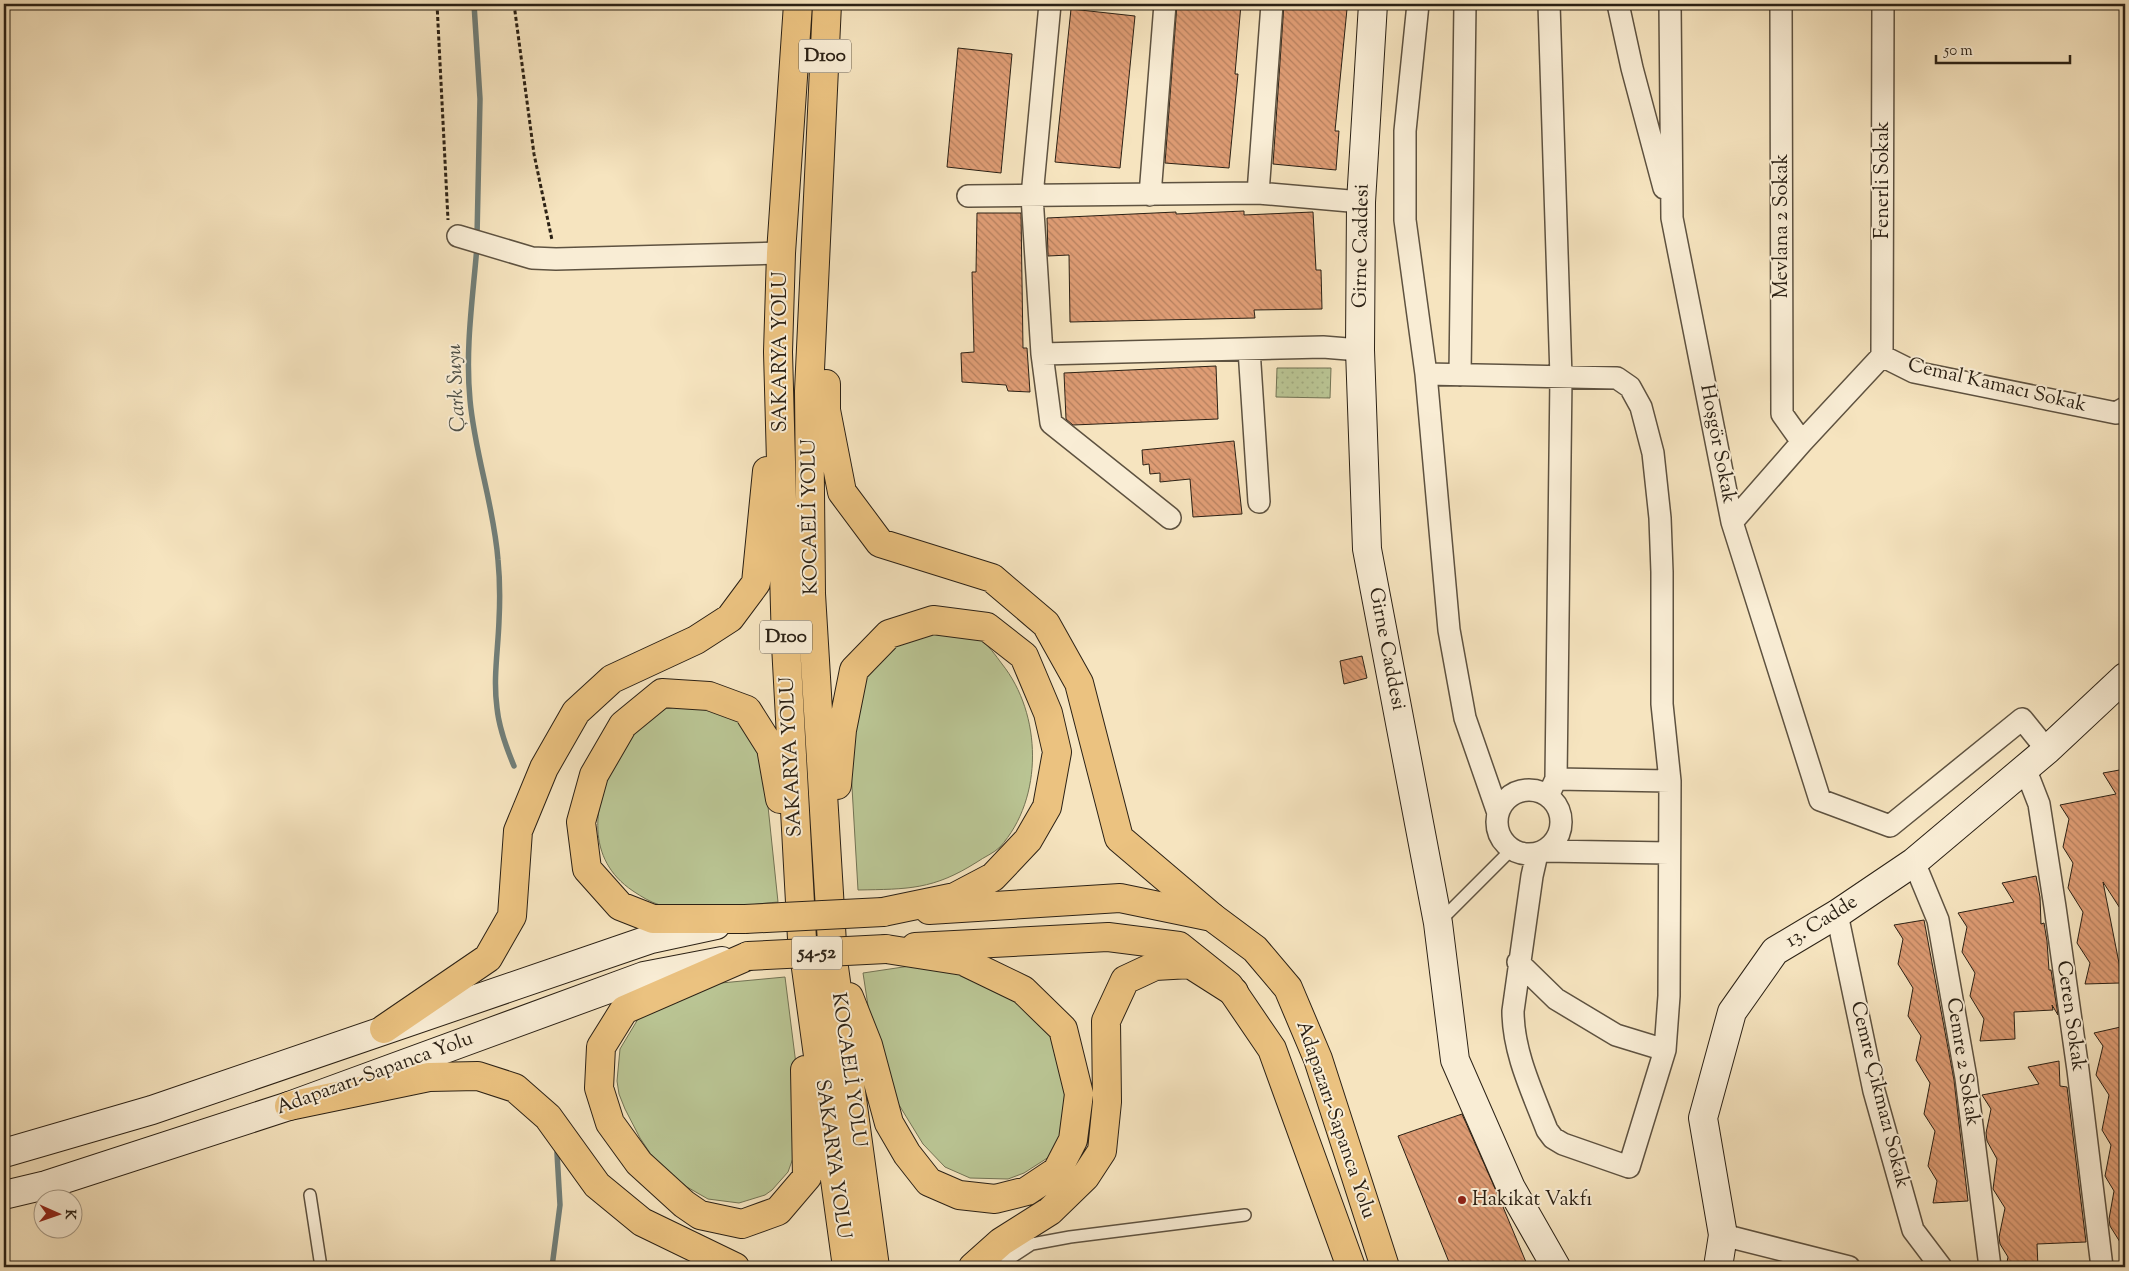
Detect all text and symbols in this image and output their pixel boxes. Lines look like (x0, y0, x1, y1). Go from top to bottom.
scale bar (1936, 32, 2070, 64)
road number: D100 (799, 40, 851, 72)
text: 50 m (1943, 41, 1973, 62)
street label: Fenerli Sokak (1869, 121, 1898, 239)
street label: Mevlana 2 Sokak (1768, 153, 1797, 298)
street label: Girne Caddesi (1346, 183, 1378, 308)
street label: SAKARYA YOLU (767, 272, 796, 432)
water label: Çark Suyu (440, 343, 474, 433)
street label: Cemal Kamacı Sokak (1905, 351, 2089, 421)
street label: Hoşgör Sokak (1691, 382, 1743, 506)
street label: KOCAELİ YOLU (795, 439, 827, 595)
street label: Girne Caddesi (1360, 585, 1412, 713)
road number: D100 (760, 620, 812, 654)
street label: SAKARYA YOLU (773, 676, 811, 838)
street label: 13. Cadde (1780, 888, 1864, 956)
road number: 54-52 (792, 936, 842, 970)
street label: Ceren Sokak (2048, 959, 2092, 1073)
street label: KOCAELİ YOLU (823, 991, 873, 1149)
street label: Cemre 2 Sokak (1938, 996, 1986, 1128)
street label: Cemre Çıkmazı Sokak (1842, 998, 1916, 1192)
street label: Adapazarı-Sapanca Yolu (1287, 1017, 1383, 1223)
street label: Adapazarı-Sapanca Yolu (272, 1025, 478, 1123)
street label: SAKARYA YOLU (806, 1078, 858, 1240)
place label: Hakikat Vakfı (1472, 1186, 1593, 1215)
north arrow (32, 1188, 82, 1238)
marker: Hakikat Vakfı (1456, 1194, 1468, 1206)
text: K (59, 1209, 79, 1221)

